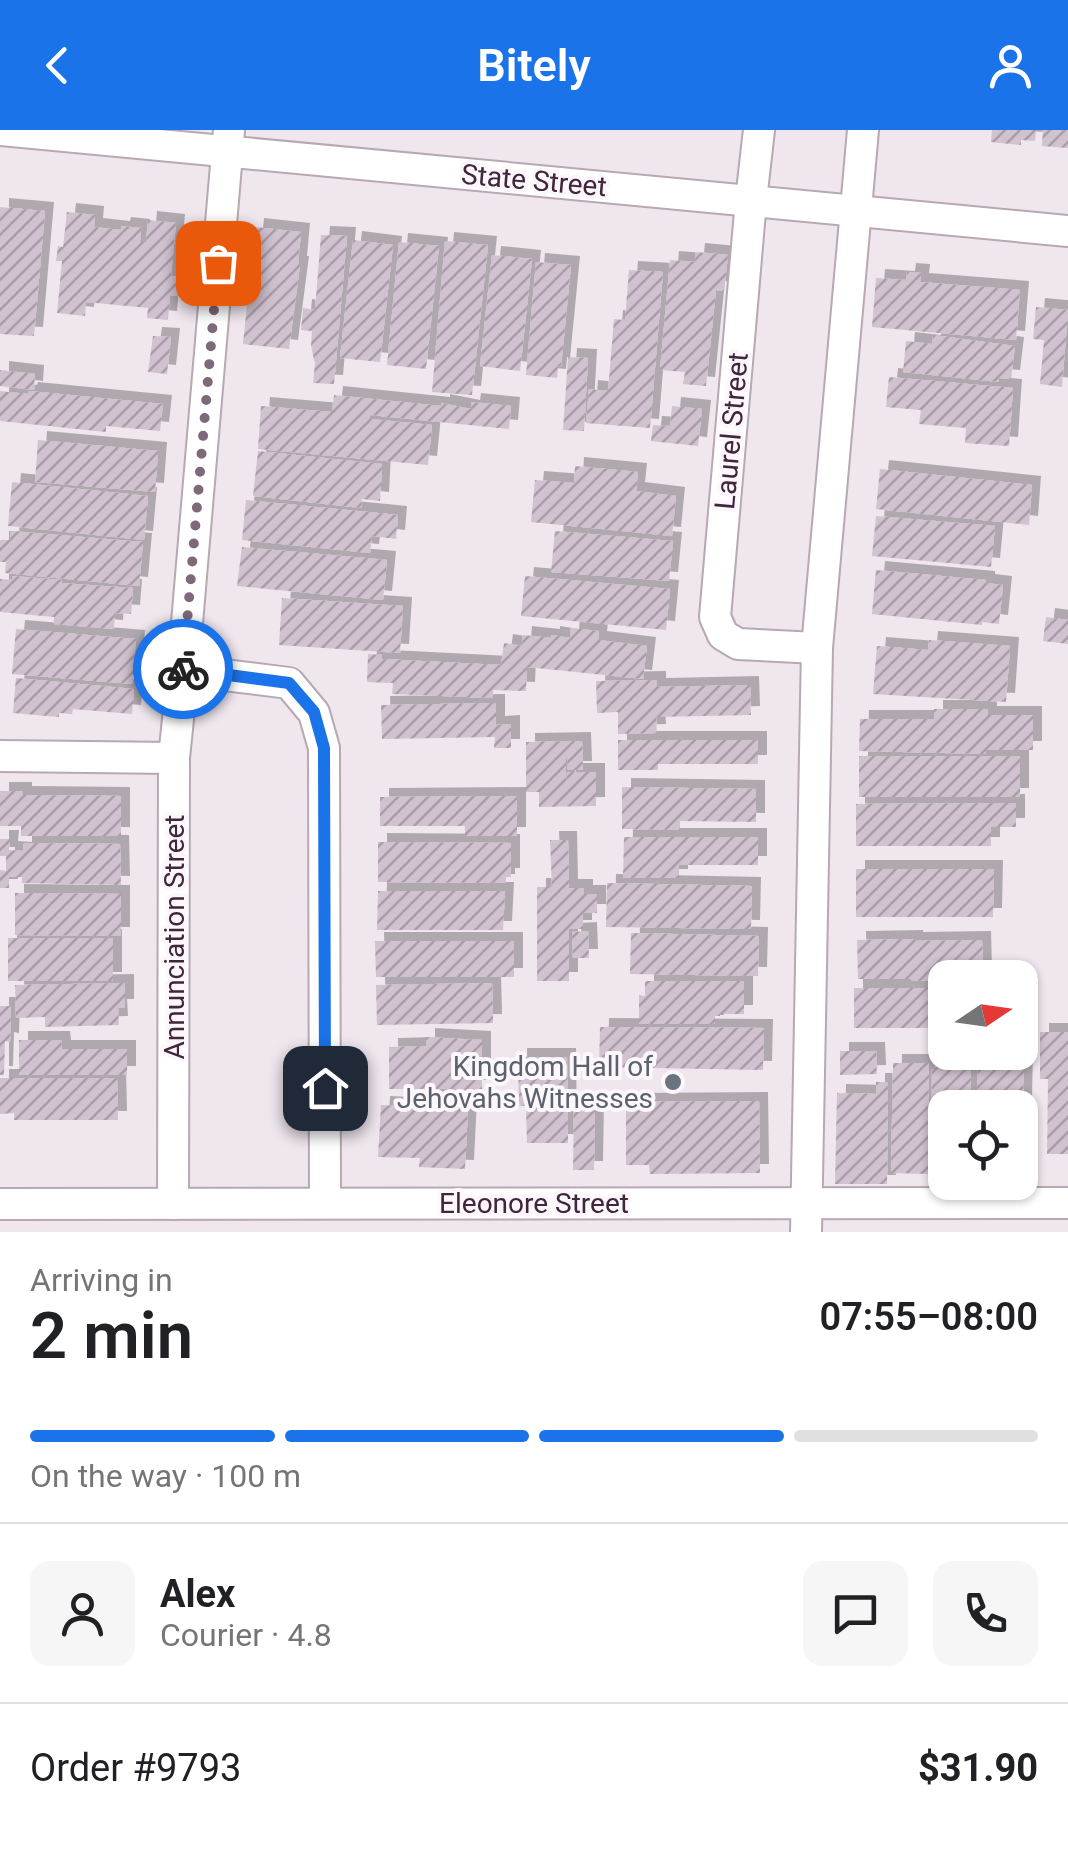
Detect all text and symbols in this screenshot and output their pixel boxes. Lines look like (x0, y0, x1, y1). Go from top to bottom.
icon: back (30, 38, 85, 93)
icon: person (983, 38, 1038, 93)
text: Bitely (477, 39, 591, 92)
street label: State Street (460, 158, 608, 203)
pin (176, 221, 261, 306)
icon: bag (191, 236, 246, 291)
street label: Laurel Street (708, 351, 755, 511)
courier (133, 619, 233, 719)
icon: bike (156, 642, 211, 697)
street label: Annunciation Street (158, 815, 191, 1060)
north arrow (928, 960, 1038, 1070)
map controls (928, 960, 1038, 1200)
pin (283, 1046, 368, 1131)
place label: Kingdom Hall of Jehovahs Witnesses (397, 1050, 653, 1115)
icon: home (298, 1061, 353, 1116)
marker: Kingdom Hall of Jehovahs Witnesses (662, 1071, 684, 1093)
button: locate (928, 1090, 1038, 1200)
street label: Eleonore Street (439, 1187, 629, 1220)
text: Arriving in (30, 1261, 173, 1299)
text: 07:55–08:00 (819, 1295, 1038, 1339)
text: 2 min (30, 1298, 193, 1374)
text: On the way · 100 m (30, 1457, 301, 1495)
button: person (30, 1561, 135, 1666)
button: chat (803, 1561, 908, 1666)
button: phone (933, 1561, 1038, 1666)
text: Alex (160, 1572, 235, 1616)
text: Courier · 4.8 (160, 1616, 332, 1654)
text: Order #9793 (30, 1746, 241, 1790)
text: $31.90 (918, 1746, 1038, 1790)

